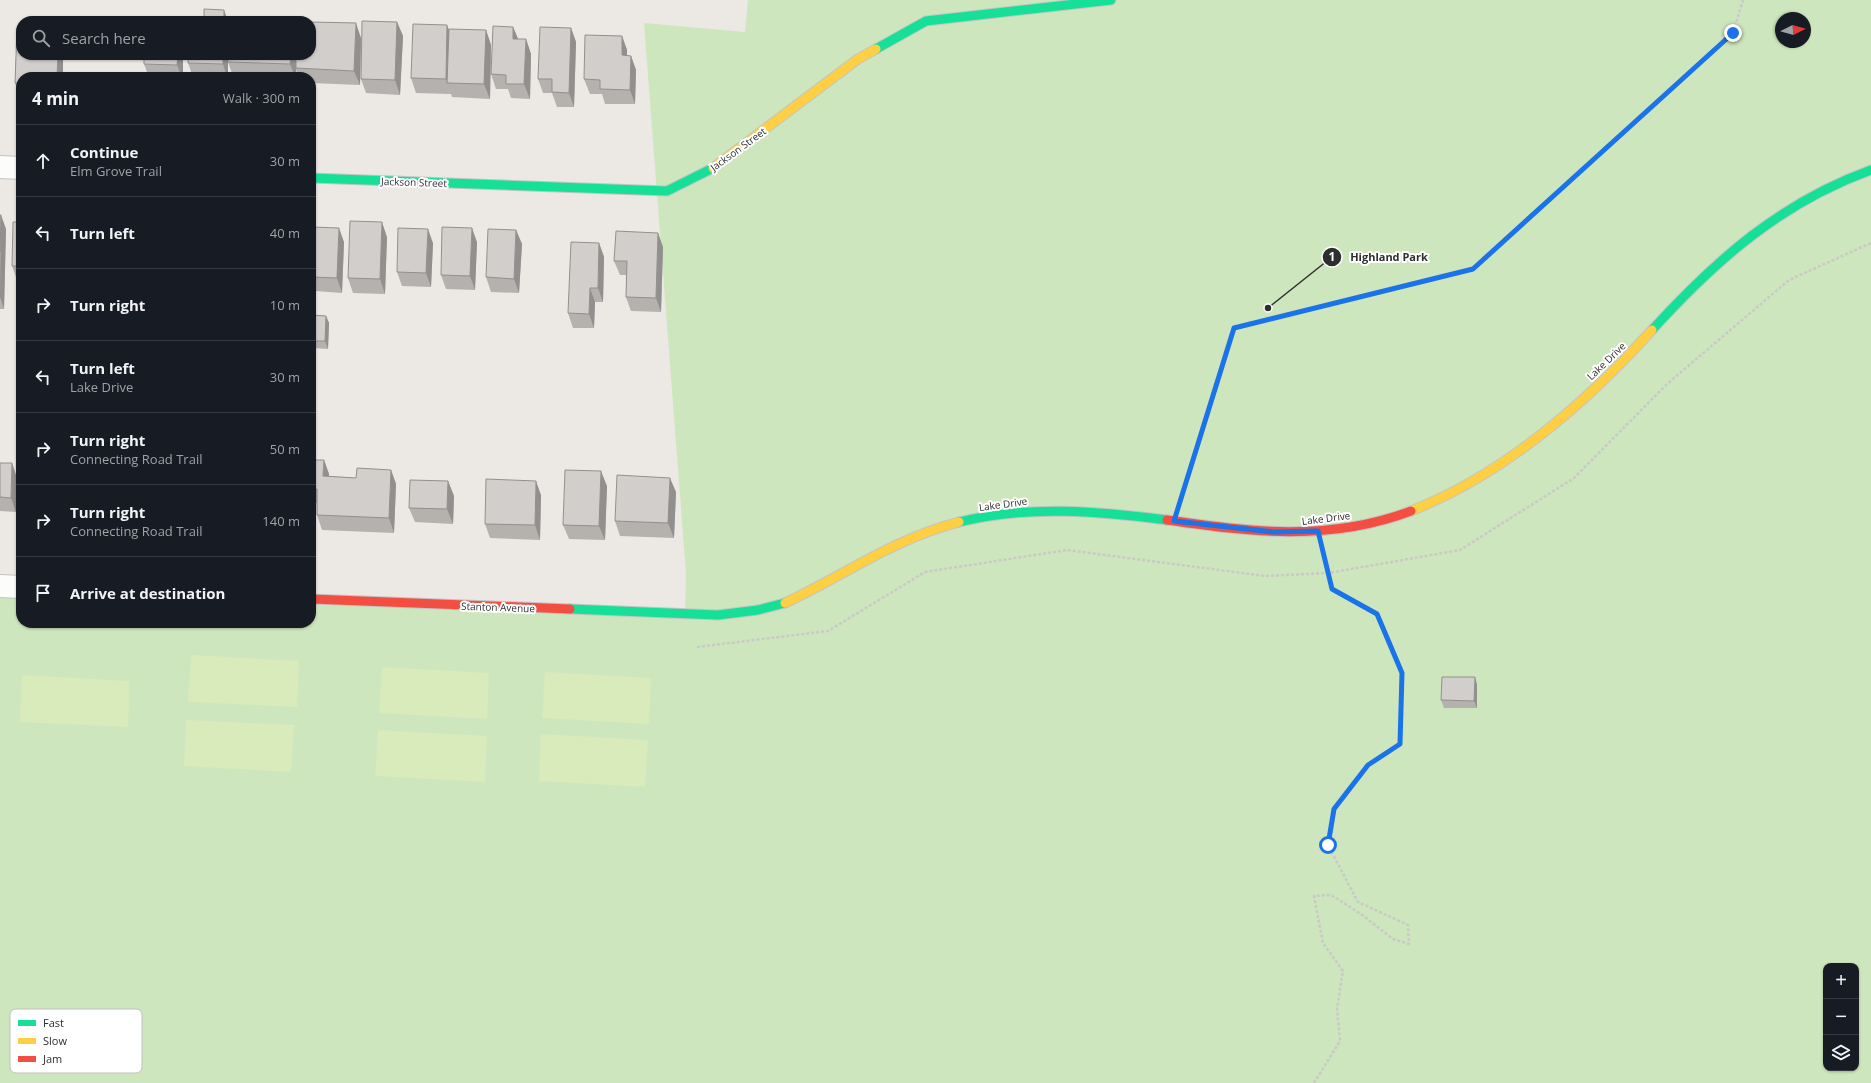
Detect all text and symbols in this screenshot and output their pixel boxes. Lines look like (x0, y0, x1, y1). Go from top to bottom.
north arrow (1775, 12, 1811, 48)
search box (16, 16, 316, 60)
route end (1724, 24, 1742, 42)
icon: search (30, 27, 52, 49)
text: Search here (62, 28, 146, 48)
text: 4 min (32, 87, 79, 110)
text: Walk · 300 m (223, 89, 300, 107)
street label: Jackson Street (706, 124, 769, 175)
text: Continue (70, 142, 138, 162)
icon: ahead (32, 150, 54, 172)
text: 30 m (270, 152, 300, 170)
text: Elm Grove Trail (70, 162, 162, 180)
street label: Jackson Street (380, 174, 448, 190)
icon: left (32, 222, 54, 244)
text: Turn left (70, 223, 135, 243)
text: 40 m (270, 224, 300, 242)
callout: Highland Park (1322, 245, 1435, 268)
text: 1 (1329, 248, 1335, 265)
text: Highland Park (1350, 249, 1428, 264)
icon: right (32, 294, 54, 316)
text: Turn right (70, 295, 145, 315)
text: 10 m (270, 296, 300, 314)
street label: Lake Drive (1584, 339, 1629, 383)
text: Turn left (70, 358, 135, 378)
icon: left (32, 366, 54, 388)
text: 30 m (270, 368, 300, 386)
text: Lake Drive (70, 378, 133, 396)
text: Turn right (70, 430, 145, 450)
icon: right (32, 438, 54, 460)
text: 50 m (270, 440, 300, 458)
text: Connecting Road Trail (70, 450, 202, 468)
street label: Lake Drive (978, 494, 1028, 514)
text: Turn right (70, 502, 145, 522)
street label: Lake Drive (1301, 508, 1351, 528)
icon: right (32, 510, 54, 532)
text: 140 m (262, 512, 300, 530)
text: Connecting Road Trail (70, 522, 202, 540)
icon: arrive (32, 582, 54, 604)
text: Arrive at destination (70, 583, 225, 603)
street label: Stanton Avenue (461, 599, 536, 615)
route start (1319, 836, 1337, 854)
map controls (1823, 963, 1859, 1071)
button: + (1823, 963, 1859, 999)
button: − (1823, 999, 1859, 1035)
legend (10, 1009, 142, 1073)
text: Fast (43, 1015, 64, 1030)
text: Slow (43, 1033, 67, 1048)
button: layers (1823, 1035, 1859, 1071)
text: Jam (42, 1051, 62, 1066)

